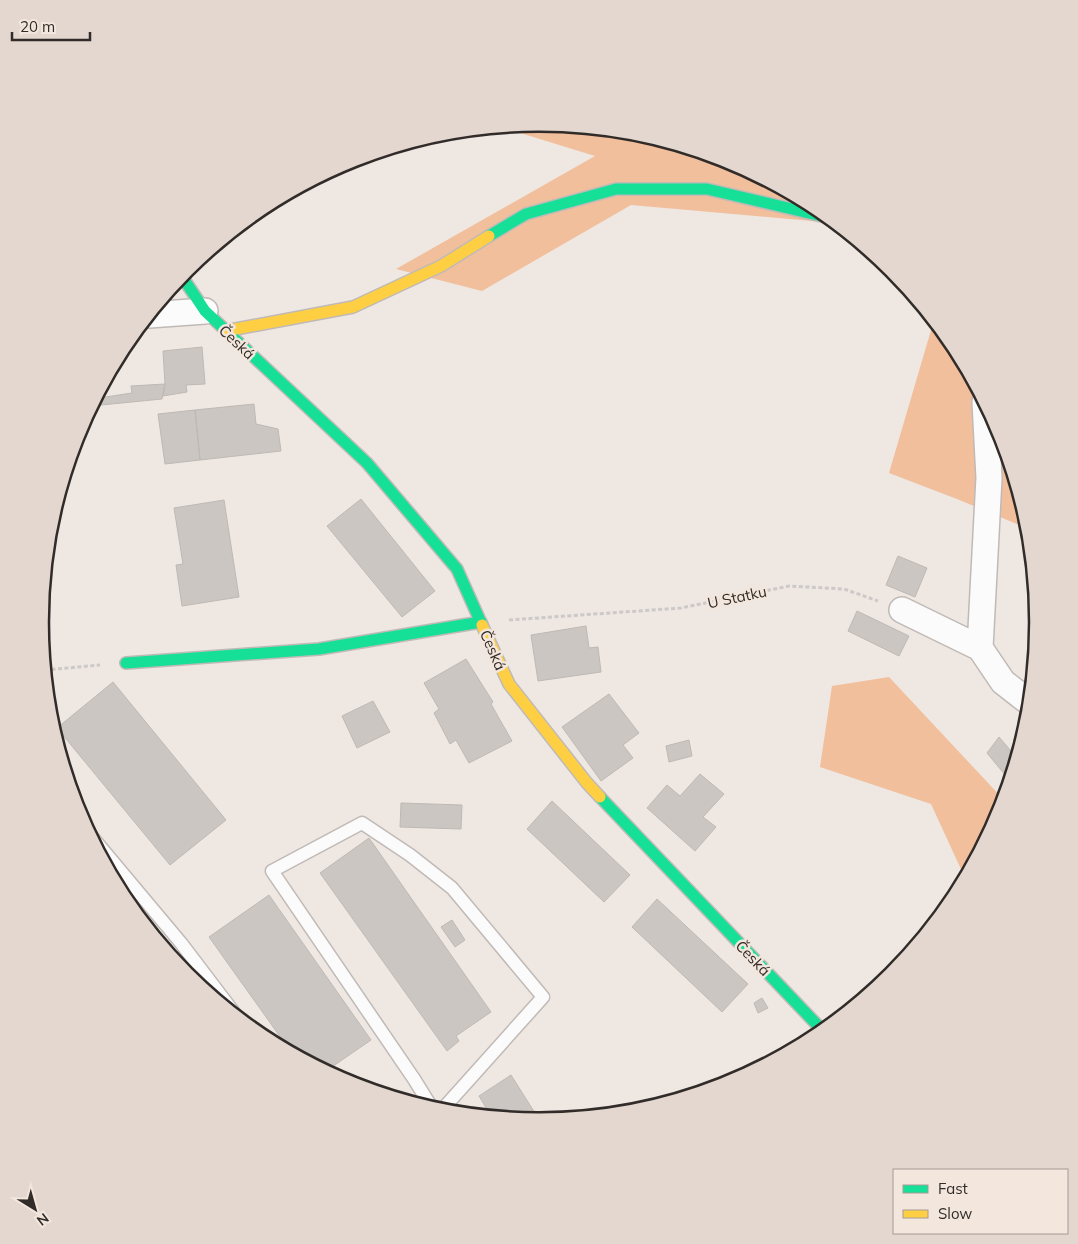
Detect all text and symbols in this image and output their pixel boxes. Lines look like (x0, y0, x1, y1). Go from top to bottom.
scale bar (12, 10, 90, 42)
text: 20 m (20, 17, 55, 36)
street label: Česká (215, 321, 259, 363)
street label: U Statku (706, 581, 768, 613)
street label: Česká (476, 627, 510, 673)
street label: Česká (732, 936, 774, 980)
legend (893, 1169, 1068, 1234)
text: Fast (938, 1179, 968, 1198)
north arrow (10, 1184, 60, 1234)
text: Slow (938, 1204, 972, 1223)
text: N (33, 1209, 52, 1230)

